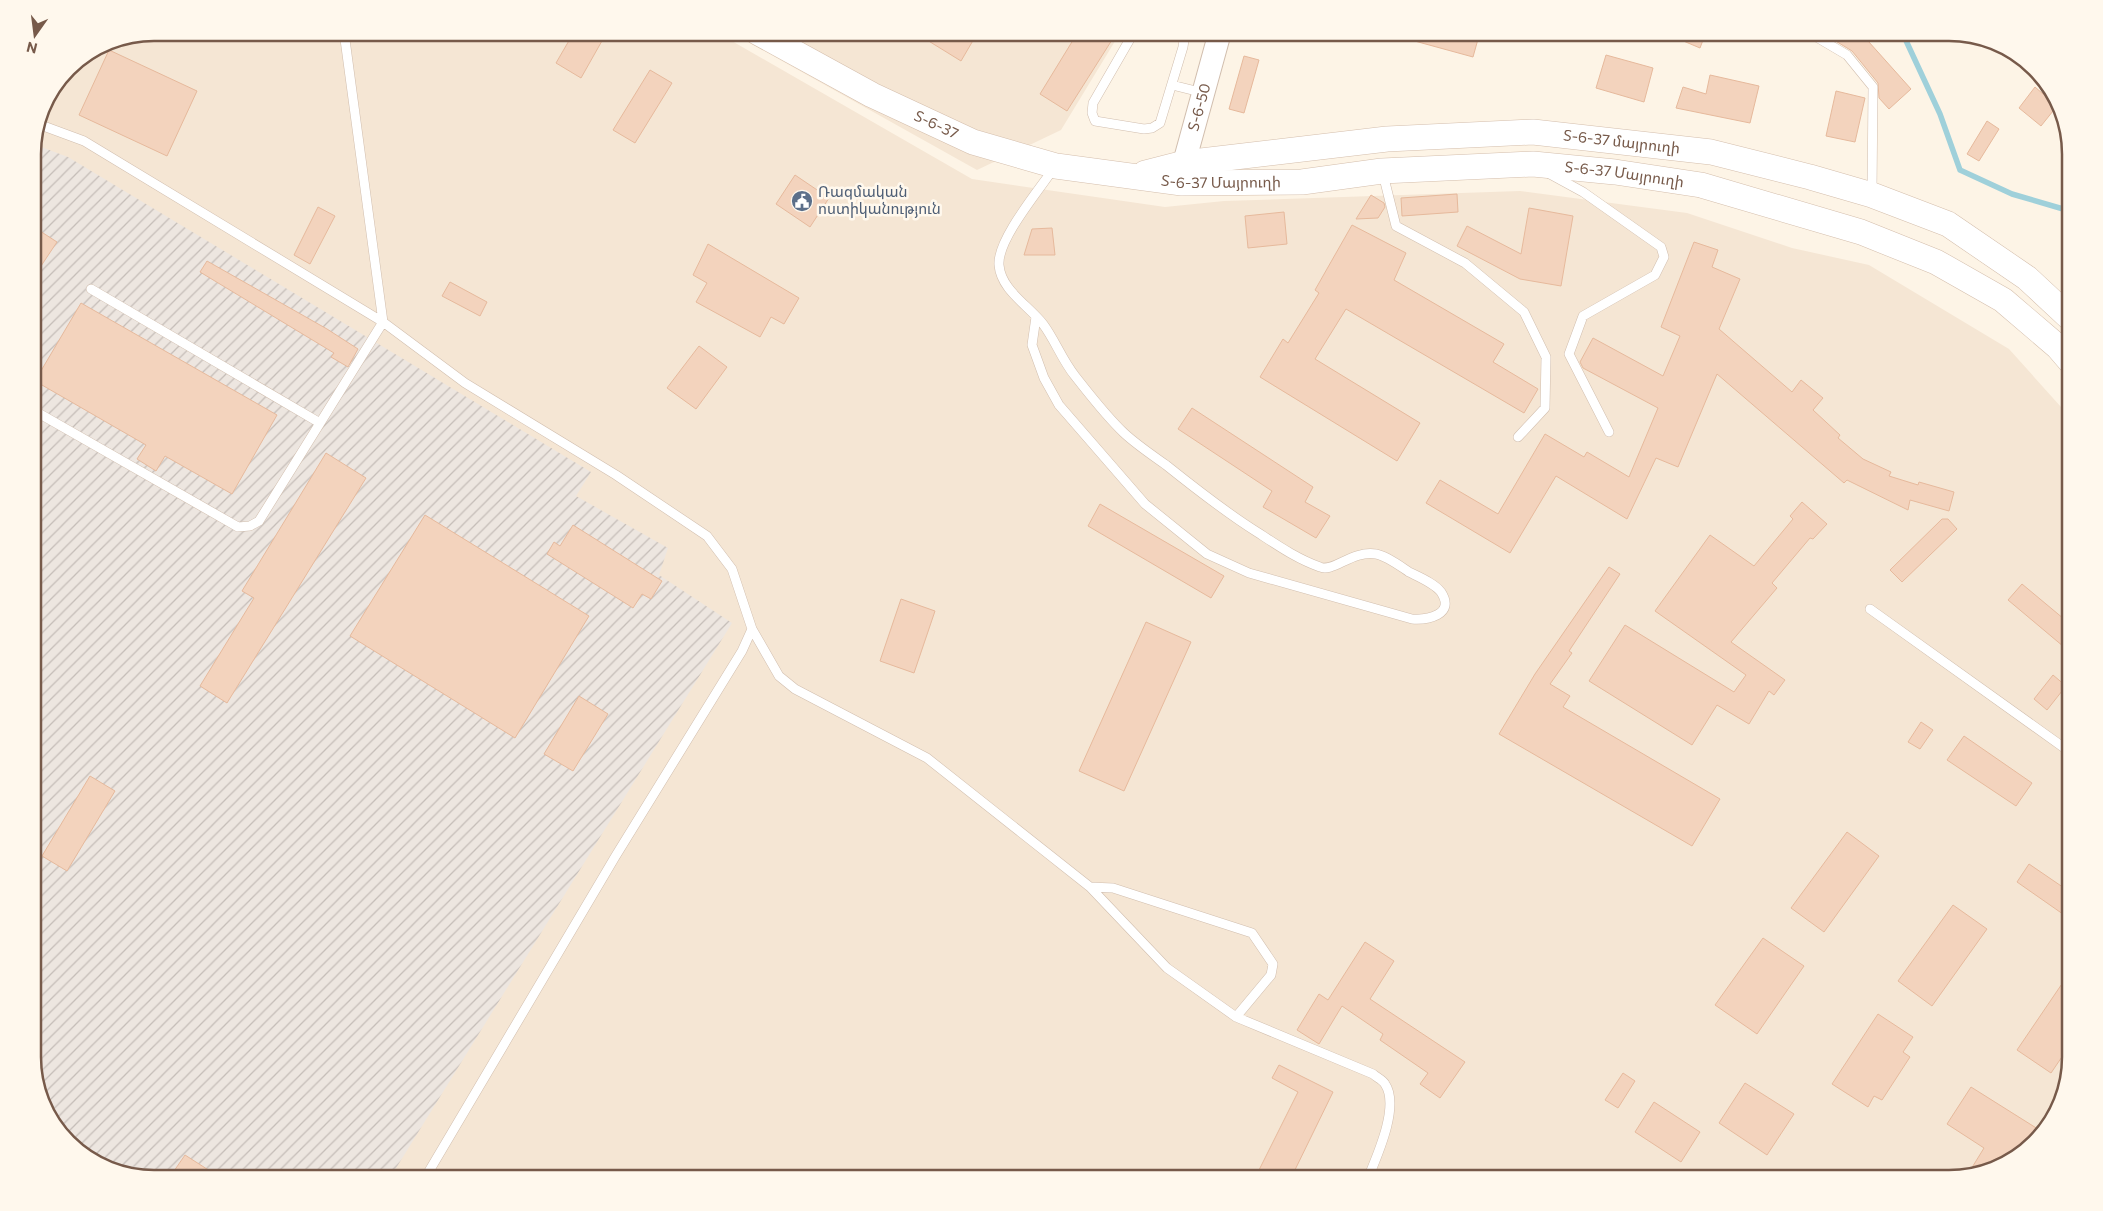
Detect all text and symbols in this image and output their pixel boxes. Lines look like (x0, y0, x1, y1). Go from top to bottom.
north arrow (10, 10, 60, 60)
text: N (25, 39, 39, 58)
street label: Տ-6-50 (1183, 81, 1214, 133)
street label: Տ-6-37 (912, 106, 962, 142)
street label: Տ-6-37 մայրուղի (1562, 125, 1681, 157)
street label: Տ-6-37 Մայրուղի (1564, 157, 1685, 191)
street label: Տ-6-37 Մայրուղի (1160, 170, 1281, 192)
place label: Ռազմական ոստիկանություն (818, 182, 941, 218)
public building icon: Ռազմական ոստիկանություն (790, 189, 814, 213)

